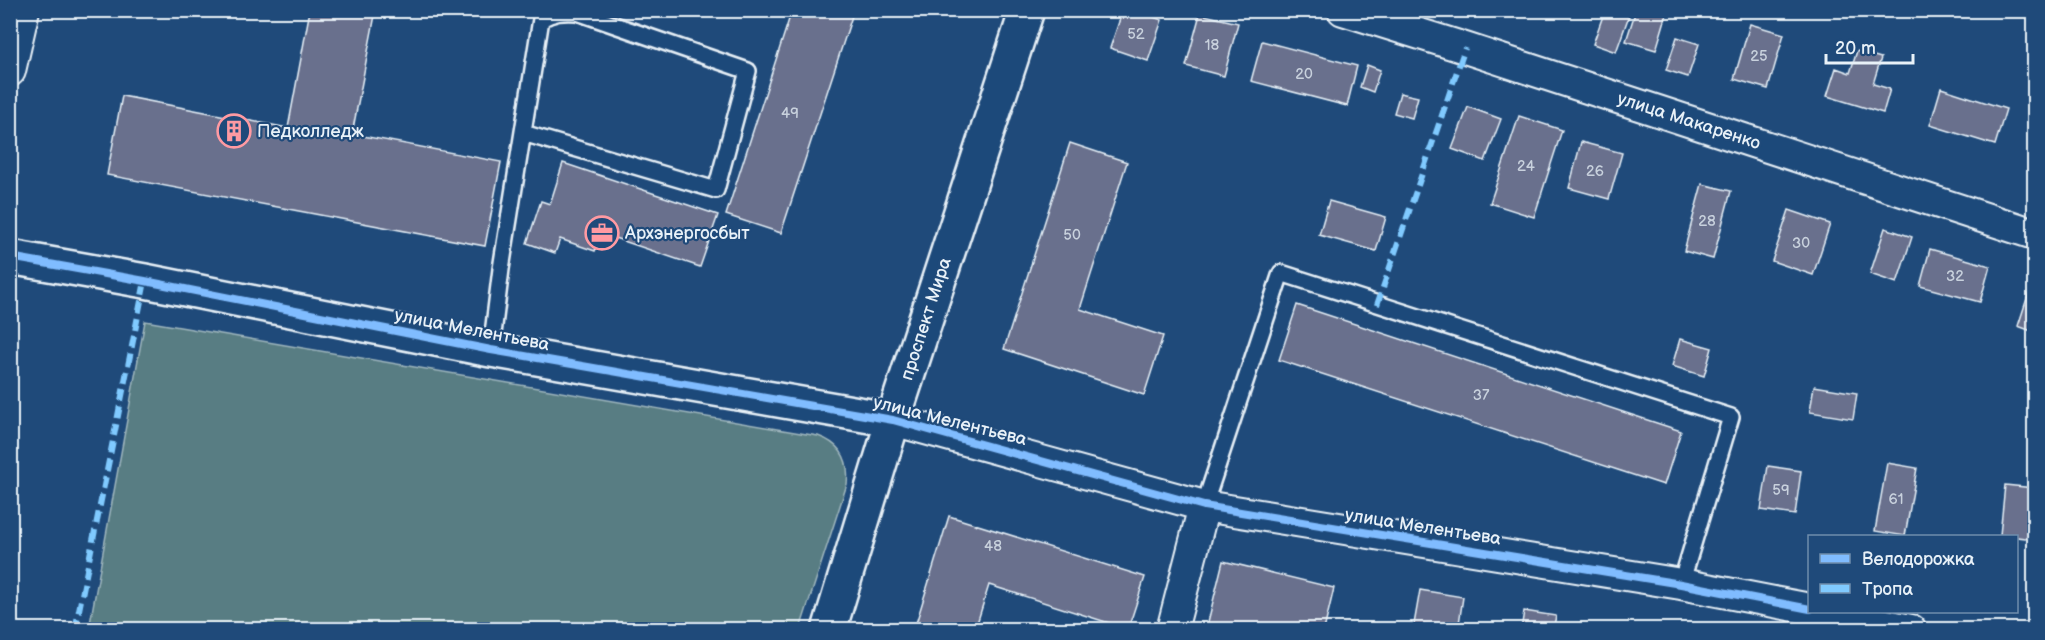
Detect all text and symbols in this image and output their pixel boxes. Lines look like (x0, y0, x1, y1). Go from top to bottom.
house number: 52 (1127, 25, 1145, 44)
scale bar (1826, 27, 1913, 65)
house number: 18 (1205, 36, 1220, 55)
text: 20 m (1835, 38, 1876, 59)
house number: 25 (1750, 47, 1768, 66)
house number: 20 (1295, 65, 1313, 84)
street label: улица Макаренко (1615, 88, 1763, 154)
house number: 49 (781, 104, 799, 123)
building icon: Педколледж (216, 113, 252, 149)
place label: Педколледж (257, 121, 364, 142)
house number: 24 (1517, 157, 1535, 176)
house number: 26 (1586, 162, 1604, 181)
house number: 28 (1698, 212, 1716, 231)
office icon: Архэнергосбыт (584, 215, 620, 251)
place label: Архэнергосбыт (624, 223, 750, 244)
house number: 50 (1063, 226, 1081, 245)
house number: 30 (1792, 234, 1810, 253)
street label: проспект Мира (896, 255, 956, 383)
house number: 32 (1946, 267, 1964, 286)
street label: улица Мелентьева (393, 305, 552, 355)
house number: 37 (1473, 386, 1490, 405)
street label: улица Мелентьева (871, 392, 1029, 450)
house number: 59 (1772, 481, 1790, 500)
house number: 61 (1889, 490, 1903, 509)
street label: улица Мелентьева (1344, 504, 1503, 550)
legend (1808, 535, 2018, 613)
house number: 48 (984, 537, 1002, 556)
text: Велодорожка (1862, 549, 1975, 570)
text: Тропа (1862, 579, 1913, 600)

